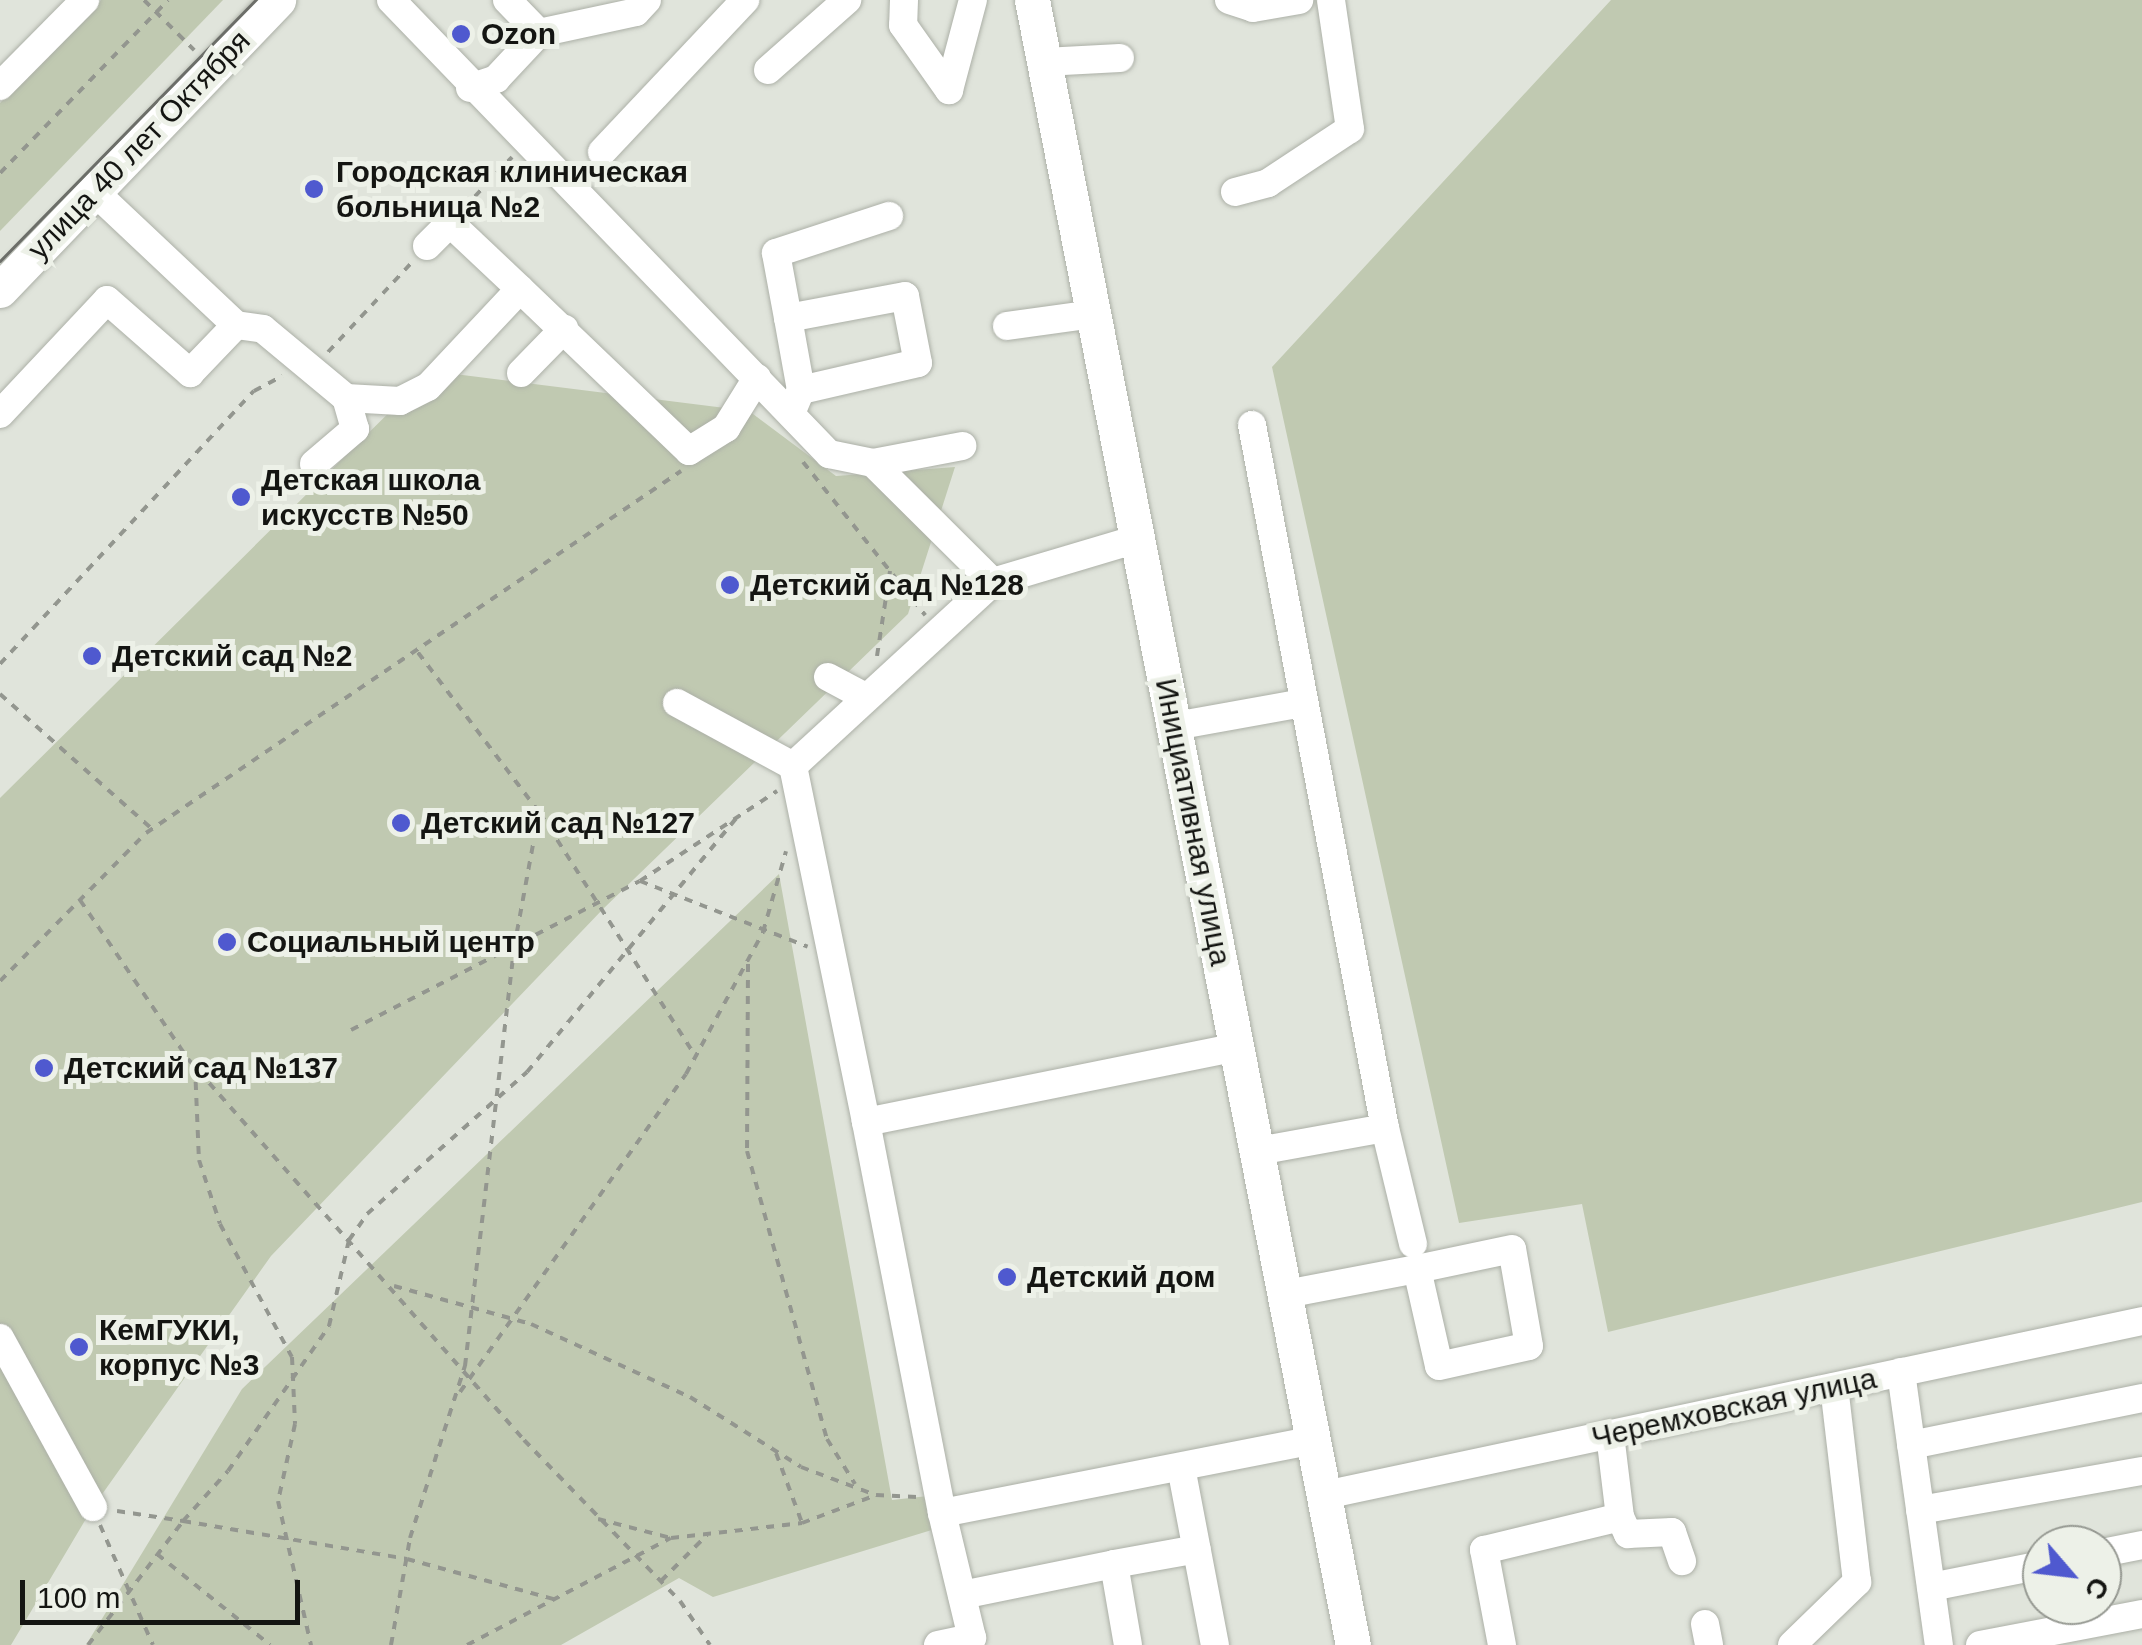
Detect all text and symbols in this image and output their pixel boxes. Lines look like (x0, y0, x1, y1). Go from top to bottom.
place label: Ozon (481, 16, 556, 52)
street label: улица 40 лет Октября (20, 23, 258, 267)
marker: Ozon (450, 23, 472, 45)
place label: Городская клиническая больница №2 (336, 154, 688, 224)
marker: Городская клиническая больница №2 (301, 176, 327, 202)
place label: Детская школа искусств №50 (261, 462, 480, 532)
marker: Детская школа искусств №50 (230, 486, 252, 508)
place label: Детский сад №128 (750, 567, 1024, 603)
marker: Детский сад №128 (719, 574, 741, 596)
place label: Детский сад №2 (112, 638, 352, 674)
marker: Детский сад №2 (81, 645, 103, 667)
street label: Инициативная улица (1148, 675, 1238, 969)
place label: Детский сад №127 (421, 805, 695, 841)
marker: Детский сад №127 (390, 812, 412, 834)
place label: Социальный центр (247, 924, 535, 960)
marker: Социальный центр (216, 931, 238, 953)
place label: Детский сад №137 (64, 1050, 338, 1086)
marker: Детский сад №137 (33, 1057, 55, 1079)
place label: Детский дом (1027, 1259, 1215, 1295)
marker: Детский дом (996, 1266, 1018, 1288)
place label: КемГУКИ, корпус №3 (99, 1312, 259, 1382)
marker: КемГУКИ, корпус №3 (68, 1336, 90, 1358)
street label: Черемховская улица (1588, 1360, 1880, 1456)
north arrow (2022, 1525, 2122, 1625)
scale bar (25, 1560, 305, 1622)
text: С (2079, 1572, 2116, 1605)
text: 100 m (37, 1581, 120, 1614)

